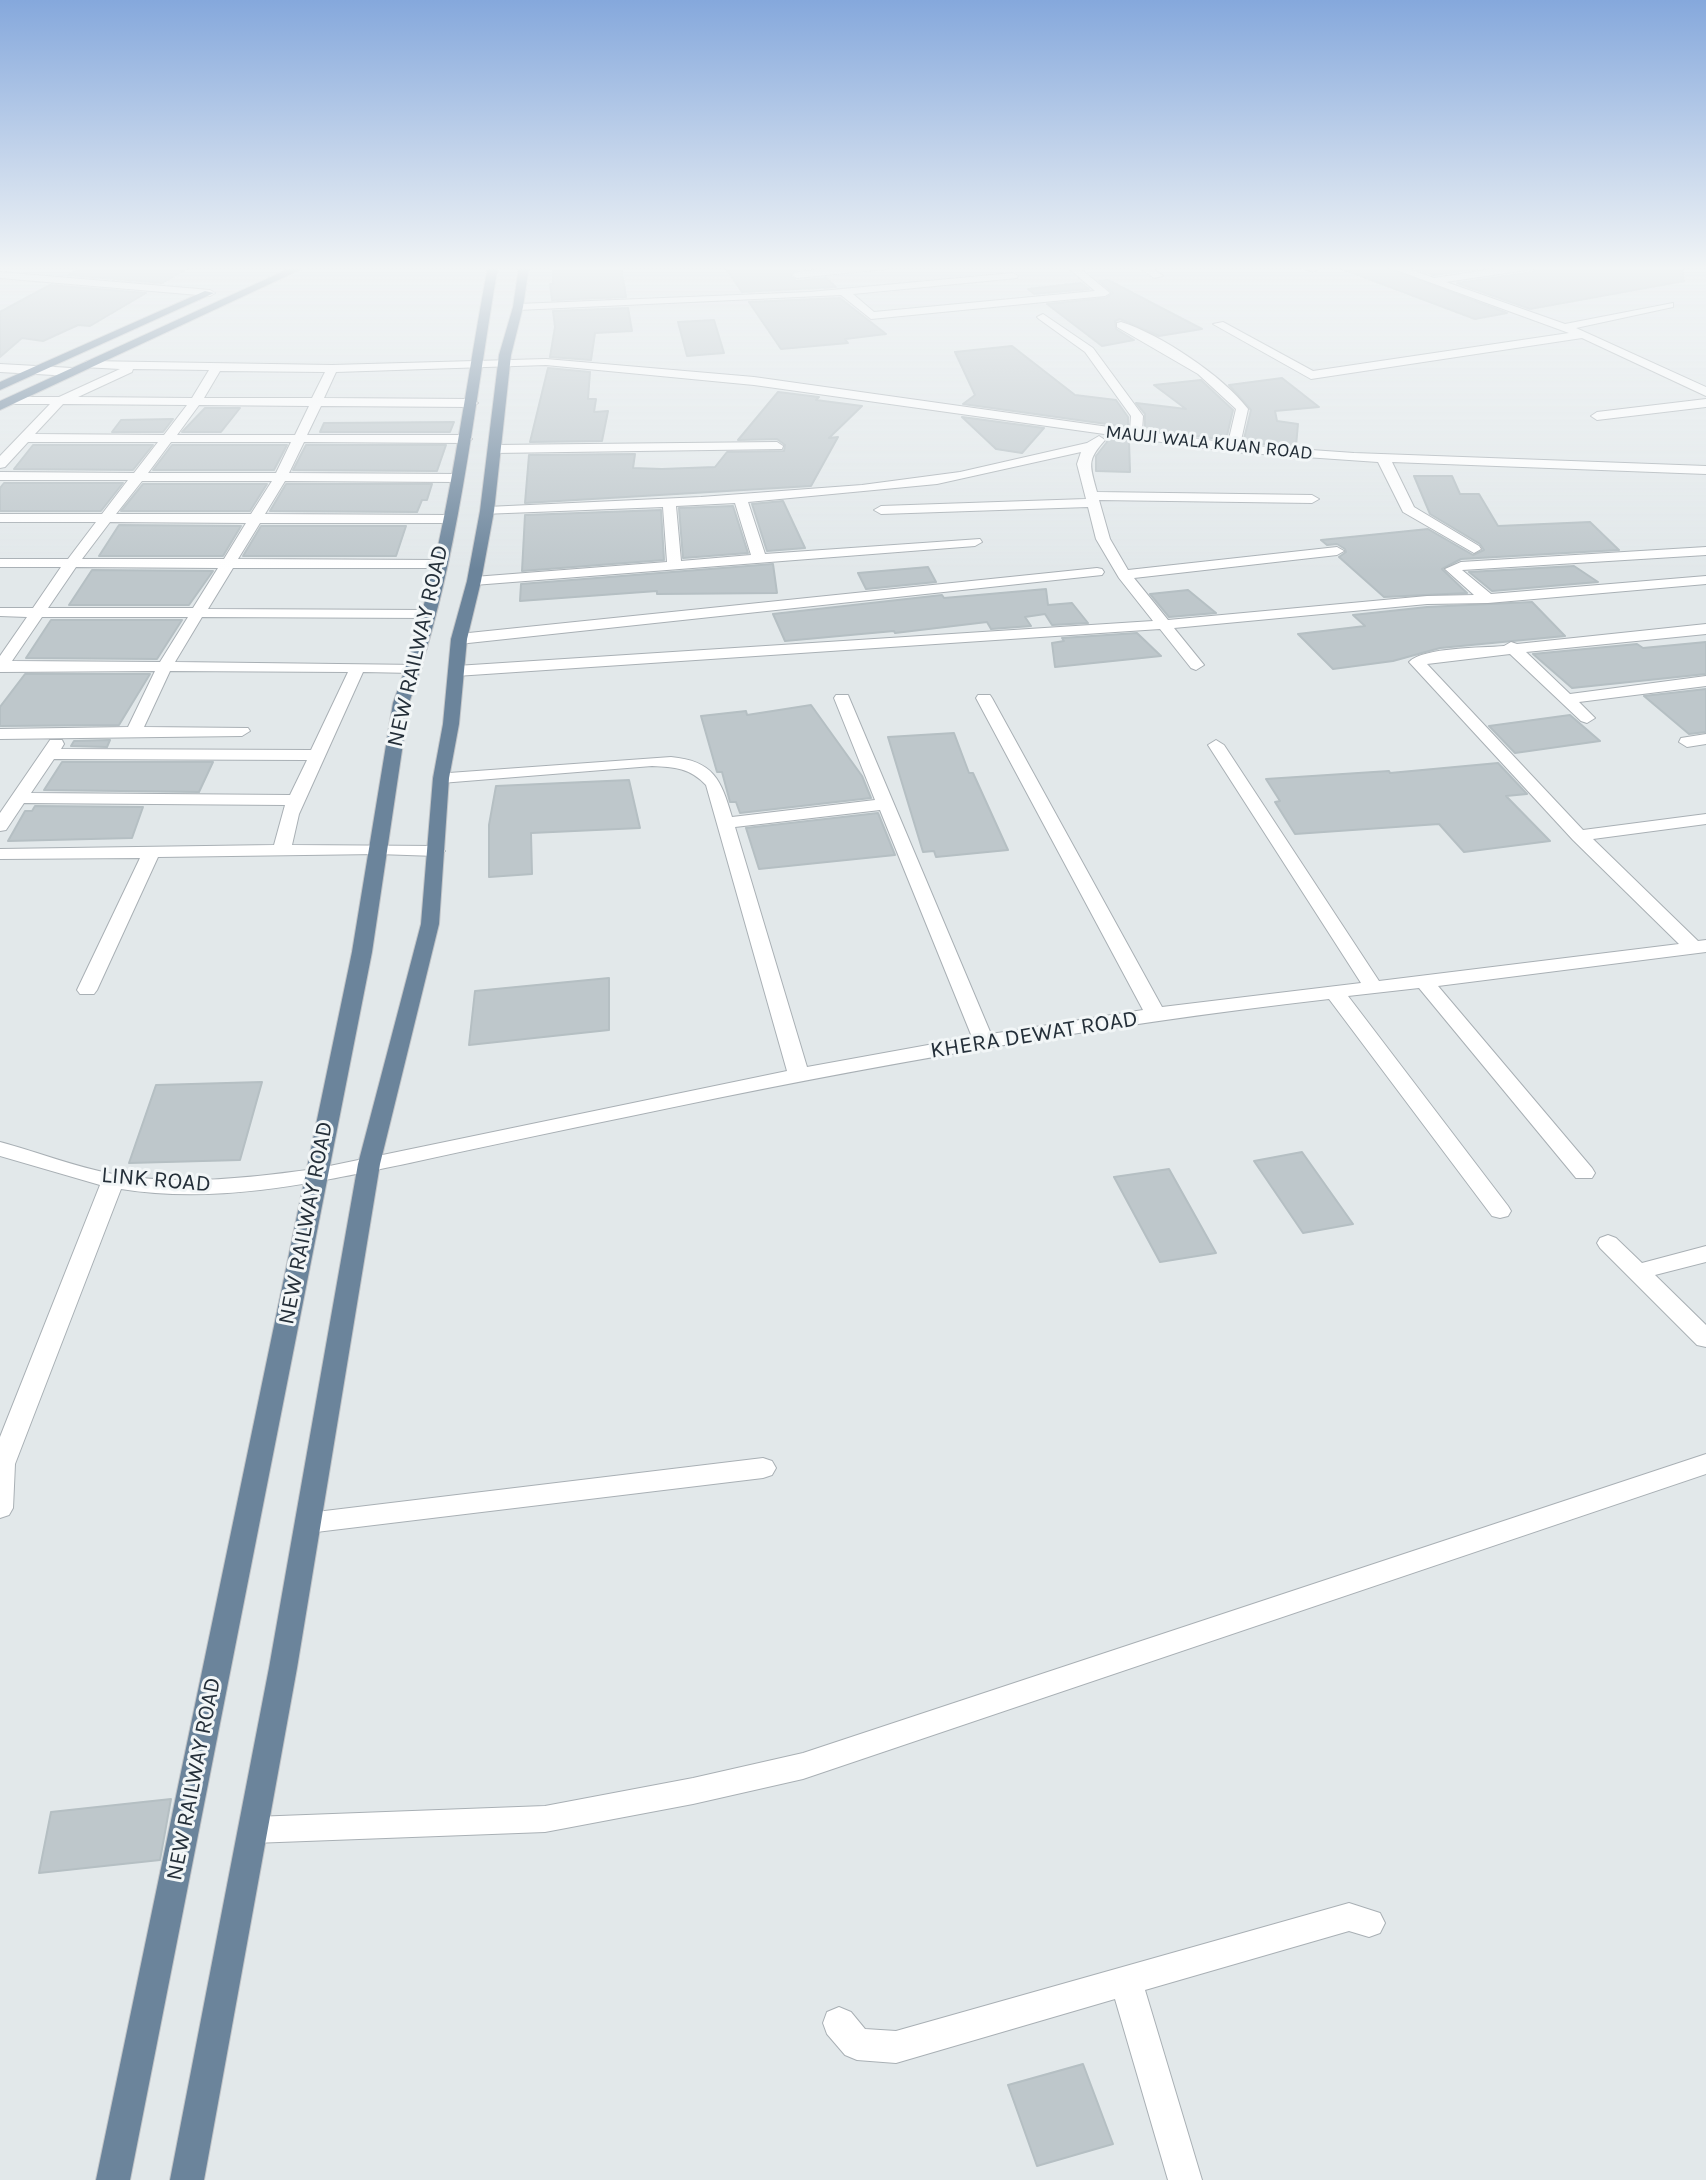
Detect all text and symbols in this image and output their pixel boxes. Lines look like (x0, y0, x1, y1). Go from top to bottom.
street label: MAUJI WALA KUAN ROAD (1104, 421, 1314, 465)
street label: NEW RAILWAY ROAD (381, 542, 455, 750)
street label: KHERA DEWAT ROAD (928, 1005, 1140, 1065)
street label: NEW RAILWAY ROAD (273, 1119, 339, 1327)
street label: LINK ROAD (100, 1161, 212, 1199)
street label: NEW RAILWAY ROAD (161, 1675, 227, 1883)

